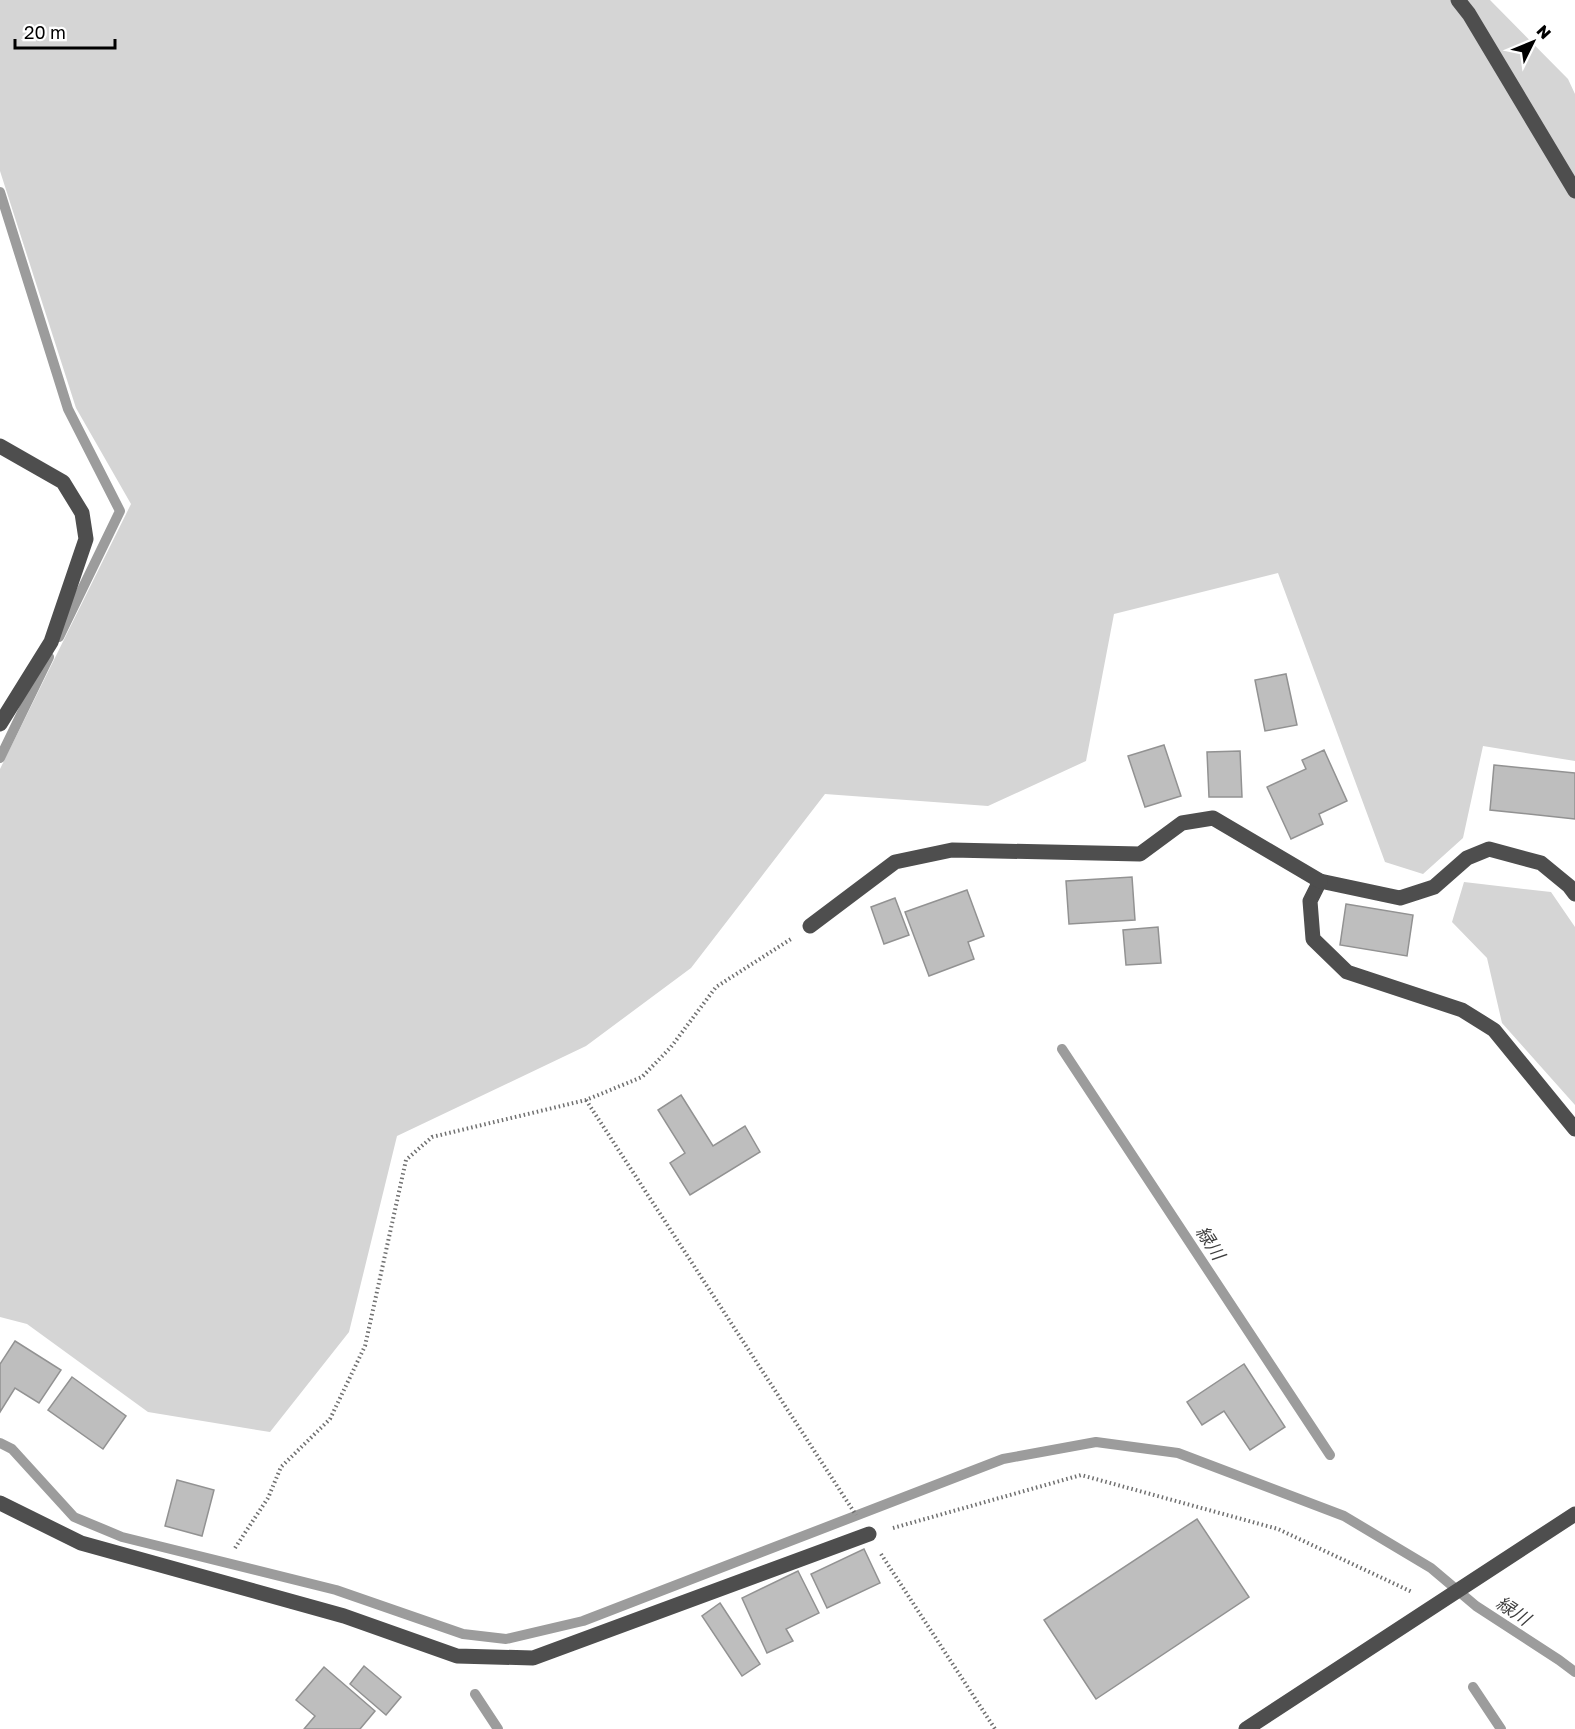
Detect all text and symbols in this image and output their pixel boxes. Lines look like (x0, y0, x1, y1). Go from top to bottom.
scale bar (15, 12, 116, 50)
north arrow (1503, 12, 1563, 72)
text: N (1533, 20, 1555, 43)
text: 20 m (24, 21, 66, 43)
water label: 緑川 (1192, 1221, 1231, 1265)
water label: 緑川 (1492, 1591, 1536, 1630)

